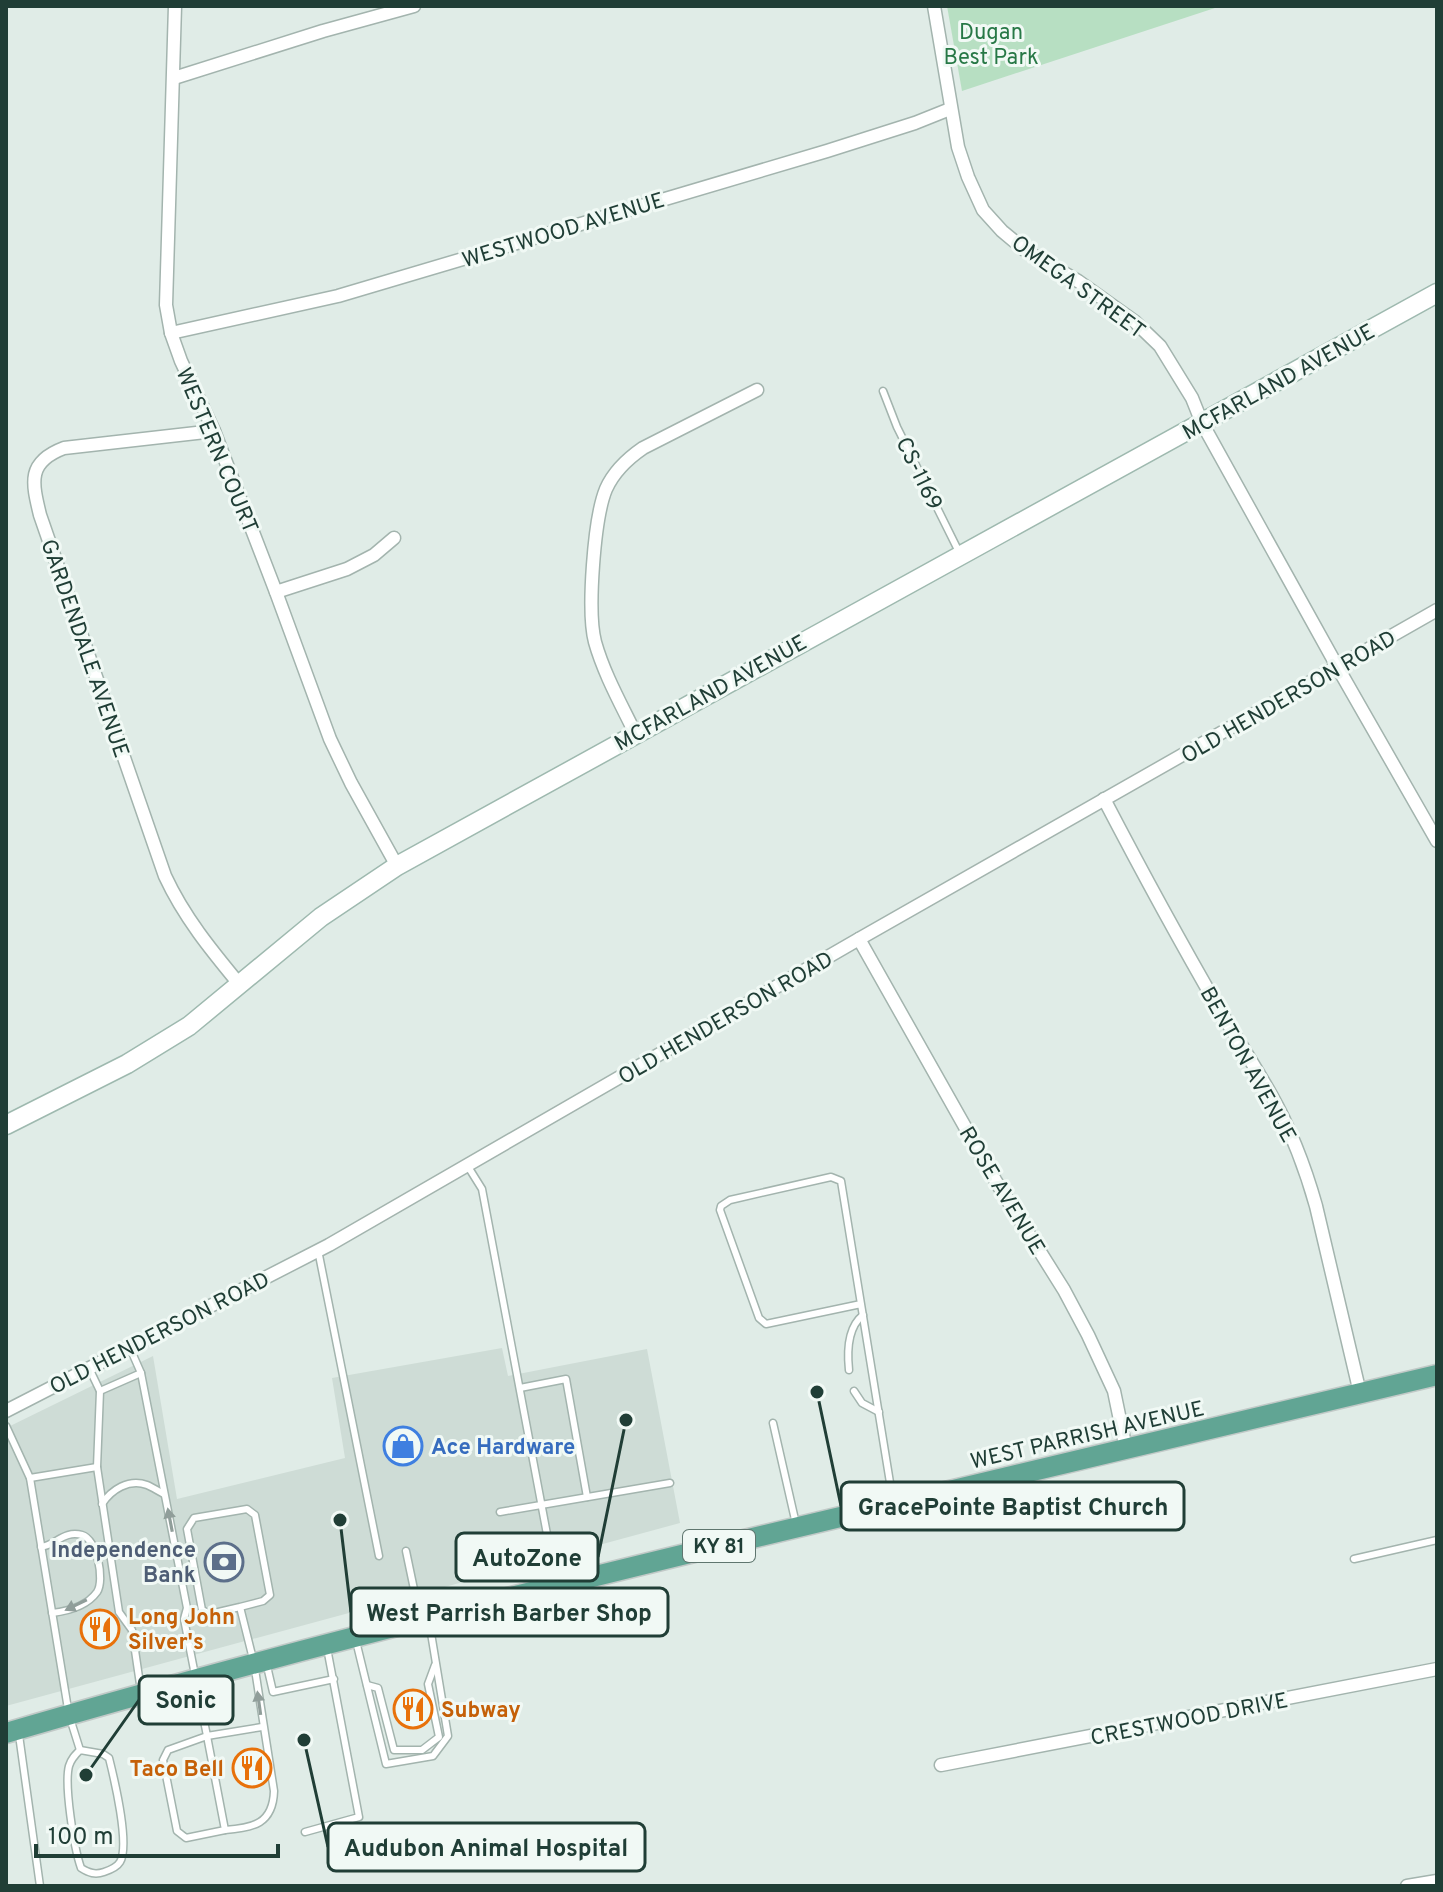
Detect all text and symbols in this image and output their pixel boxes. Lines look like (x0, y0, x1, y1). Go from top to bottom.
park label: Dugan Best Park (943, 20, 1039, 72)
street label: WESTWOOD AVENUE (459, 188, 668, 275)
street label: OMEGA STREET (1005, 230, 1150, 346)
street label: MCFARLAND AVENUE (1178, 319, 1380, 447)
street label: WESTERN COURT (169, 364, 263, 538)
street label: CS-1169 (889, 433, 947, 515)
street label: GARDENDALE AVENUE (34, 536, 134, 762)
street label: OLD HENDERSON ROAD (1177, 626, 1401, 771)
street label: MCFARLAND AVENUE (610, 630, 812, 758)
street label: OLD HENDERSON ROAD (614, 947, 838, 1092)
street label: BENTON AVENUE (1193, 982, 1301, 1148)
street label: ROSE AVENUE (952, 1122, 1050, 1260)
street label: OLD HENDERSON ROAD (46, 1267, 275, 1402)
street label: WEST PARRISH AVENUE (968, 1396, 1207, 1477)
shop icon: Ace Hardware (382, 1425, 424, 1467)
place label: Ace Hardware (431, 1435, 575, 1462)
callout: GracePointe Baptist Church (841, 1482, 1184, 1530)
text: GracePointe Baptist Church (858, 1494, 1168, 1524)
one-way arrow (163, 1507, 175, 1532)
road number: KY 81 (683, 1530, 755, 1562)
callout: AutoZone (456, 1533, 598, 1581)
place label: Independence Bank (51, 1538, 196, 1590)
bank icon: Independence Bank (203, 1541, 245, 1583)
text: AutoZone (472, 1545, 582, 1575)
callout: West Parrish Barber Shop (351, 1588, 668, 1636)
one-way arrow (65, 1599, 88, 1612)
text: West Parrish Barber Shop (366, 1600, 652, 1630)
place label: Long John Silver's (128, 1605, 235, 1657)
restaurant icon: Long John Silver's (79, 1608, 121, 1650)
callout: Sonic (139, 1676, 233, 1724)
text: Sonic (155, 1687, 217, 1717)
restaurant icon: Subway (392, 1688, 434, 1730)
street label: CRESTWOOD DRIVE (1088, 1688, 1290, 1753)
one-way arrow (252, 1691, 265, 1716)
place label: Subway (441, 1698, 521, 1725)
restaurant icon: Taco Bell (231, 1747, 273, 1789)
place label: Taco Bell (130, 1757, 224, 1784)
scale bar (36, 1808, 278, 1858)
text: 100 m (48, 1823, 114, 1853)
callout: Audubon Animal Hospital (328, 1823, 645, 1871)
text: Audubon Animal Hospital (344, 1835, 628, 1865)

